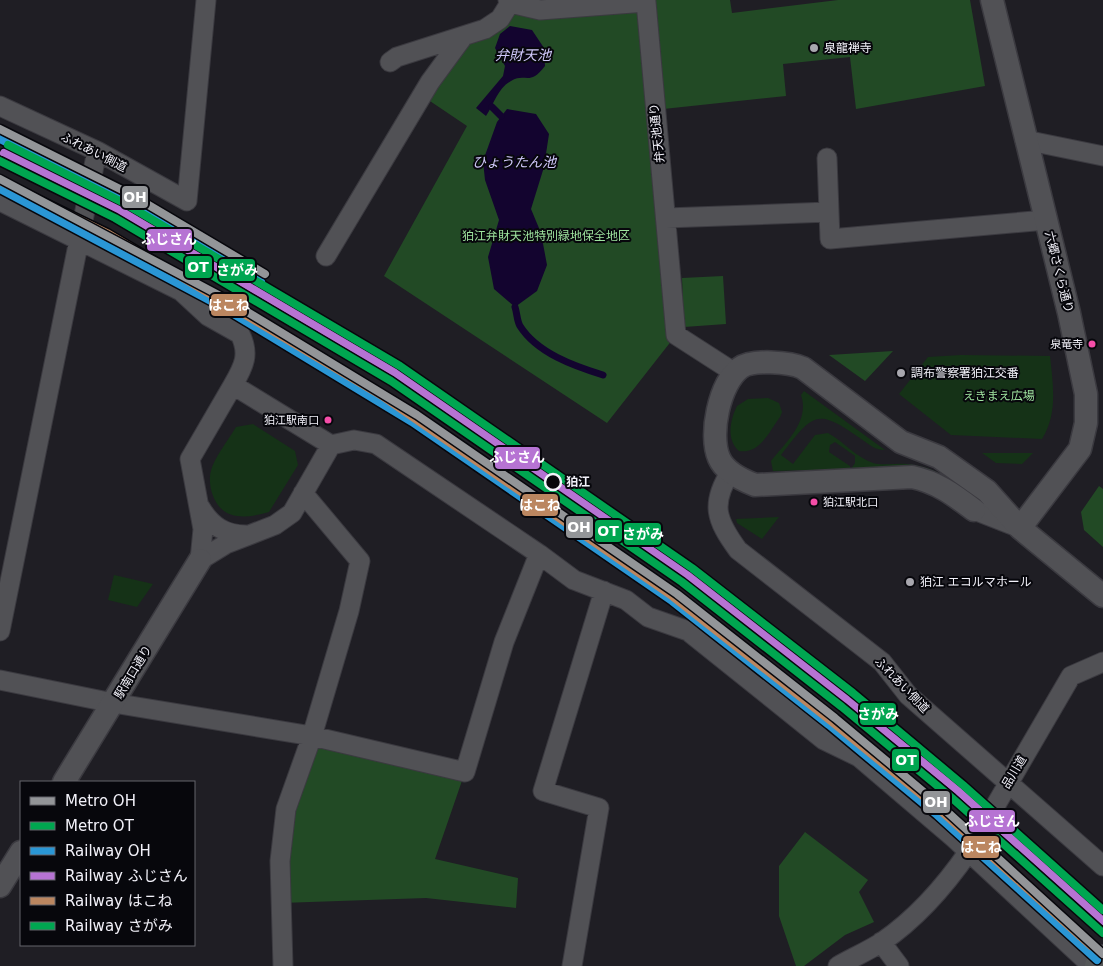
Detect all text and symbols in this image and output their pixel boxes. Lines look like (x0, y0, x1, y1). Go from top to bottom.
place label: 泉龍禅寺 (824, 41, 872, 55)
marker: 泉龍禅寺 (808, 42, 820, 54)
water label: 弁財天池 (495, 47, 553, 63)
street label: 弁天池通り (647, 102, 667, 164)
street label: ふれあい側道 (59, 129, 129, 175)
water label: ひょうたん池 (472, 154, 558, 170)
line badge: OH (121, 185, 149, 209)
text: OH (123, 189, 147, 205)
line badge: ふじさん (146, 228, 193, 252)
park label: 狛江弁財天池特別緑地保全地区 (462, 229, 630, 243)
street label: 六郷さくら通り (1042, 230, 1076, 314)
text: ふじさん (141, 231, 197, 247)
line badge: OT (184, 255, 213, 279)
line badge: さがみ (218, 258, 256, 282)
text: OT (187, 259, 209, 275)
text: さがみ (216, 262, 258, 278)
line badge: はこね (210, 293, 248, 317)
text: はこね (208, 297, 250, 313)
place label: 泉竜寺 (1050, 338, 1083, 351)
marker: 泉竜寺 (1087, 339, 1097, 349)
place label: 調布警察署狛江交番 (911, 366, 1019, 380)
marker: 調布警察署狛江交番 (895, 367, 907, 379)
park label: えきまえ広場 (963, 389, 1035, 403)
place label: 狛江駅南口 (264, 414, 319, 427)
marker: 狛江駅南口 (323, 415, 333, 425)
line badge: ふじさん (494, 446, 541, 470)
text: ふじさん (489, 449, 545, 465)
marker: 狛江 (544, 473, 562, 491)
place label: 狛江 (566, 475, 590, 489)
line badge: はこね (521, 493, 559, 517)
place label: 狛江駅北口 (823, 496, 878, 509)
text: はこね (519, 497, 561, 513)
marker: 狛江駅北口 (809, 497, 819, 507)
line badge: OH (565, 515, 594, 539)
text: OH (567, 519, 591, 535)
line badge: OT (594, 519, 623, 543)
line badge: さがみ (623, 522, 662, 546)
text: OT (597, 523, 619, 539)
text: さがみ (622, 526, 664, 542)
place label: 狛江 エコルマホール (920, 575, 1032, 589)
marker: 狛江 エコルマホール (904, 576, 916, 588)
street label: 駅南口通り (112, 643, 154, 701)
street label: ふれあい側道 (872, 654, 932, 716)
line badge: さがみ (859, 702, 897, 726)
text: さがみ (857, 706, 899, 722)
line badge: OT (891, 748, 920, 772)
text: OT (895, 752, 917, 768)
street label: 品川道 (999, 753, 1029, 791)
legend (20, 781, 195, 946)
line badge: OH (922, 790, 951, 814)
text: Metro OH (65, 792, 136, 810)
text: OH (924, 794, 948, 810)
line badge: ふじさん (968, 809, 1016, 833)
text: ふじさん (964, 813, 1020, 829)
text: Metro OT (65, 817, 135, 835)
line badge: はこね (962, 835, 1000, 859)
text: はこね (960, 839, 1002, 855)
text: Railway OH (65, 842, 151, 860)
text: Railway ふじさん (65, 867, 188, 885)
text: Railway はこね (65, 892, 173, 910)
text: Railway さがみ (65, 917, 173, 935)

